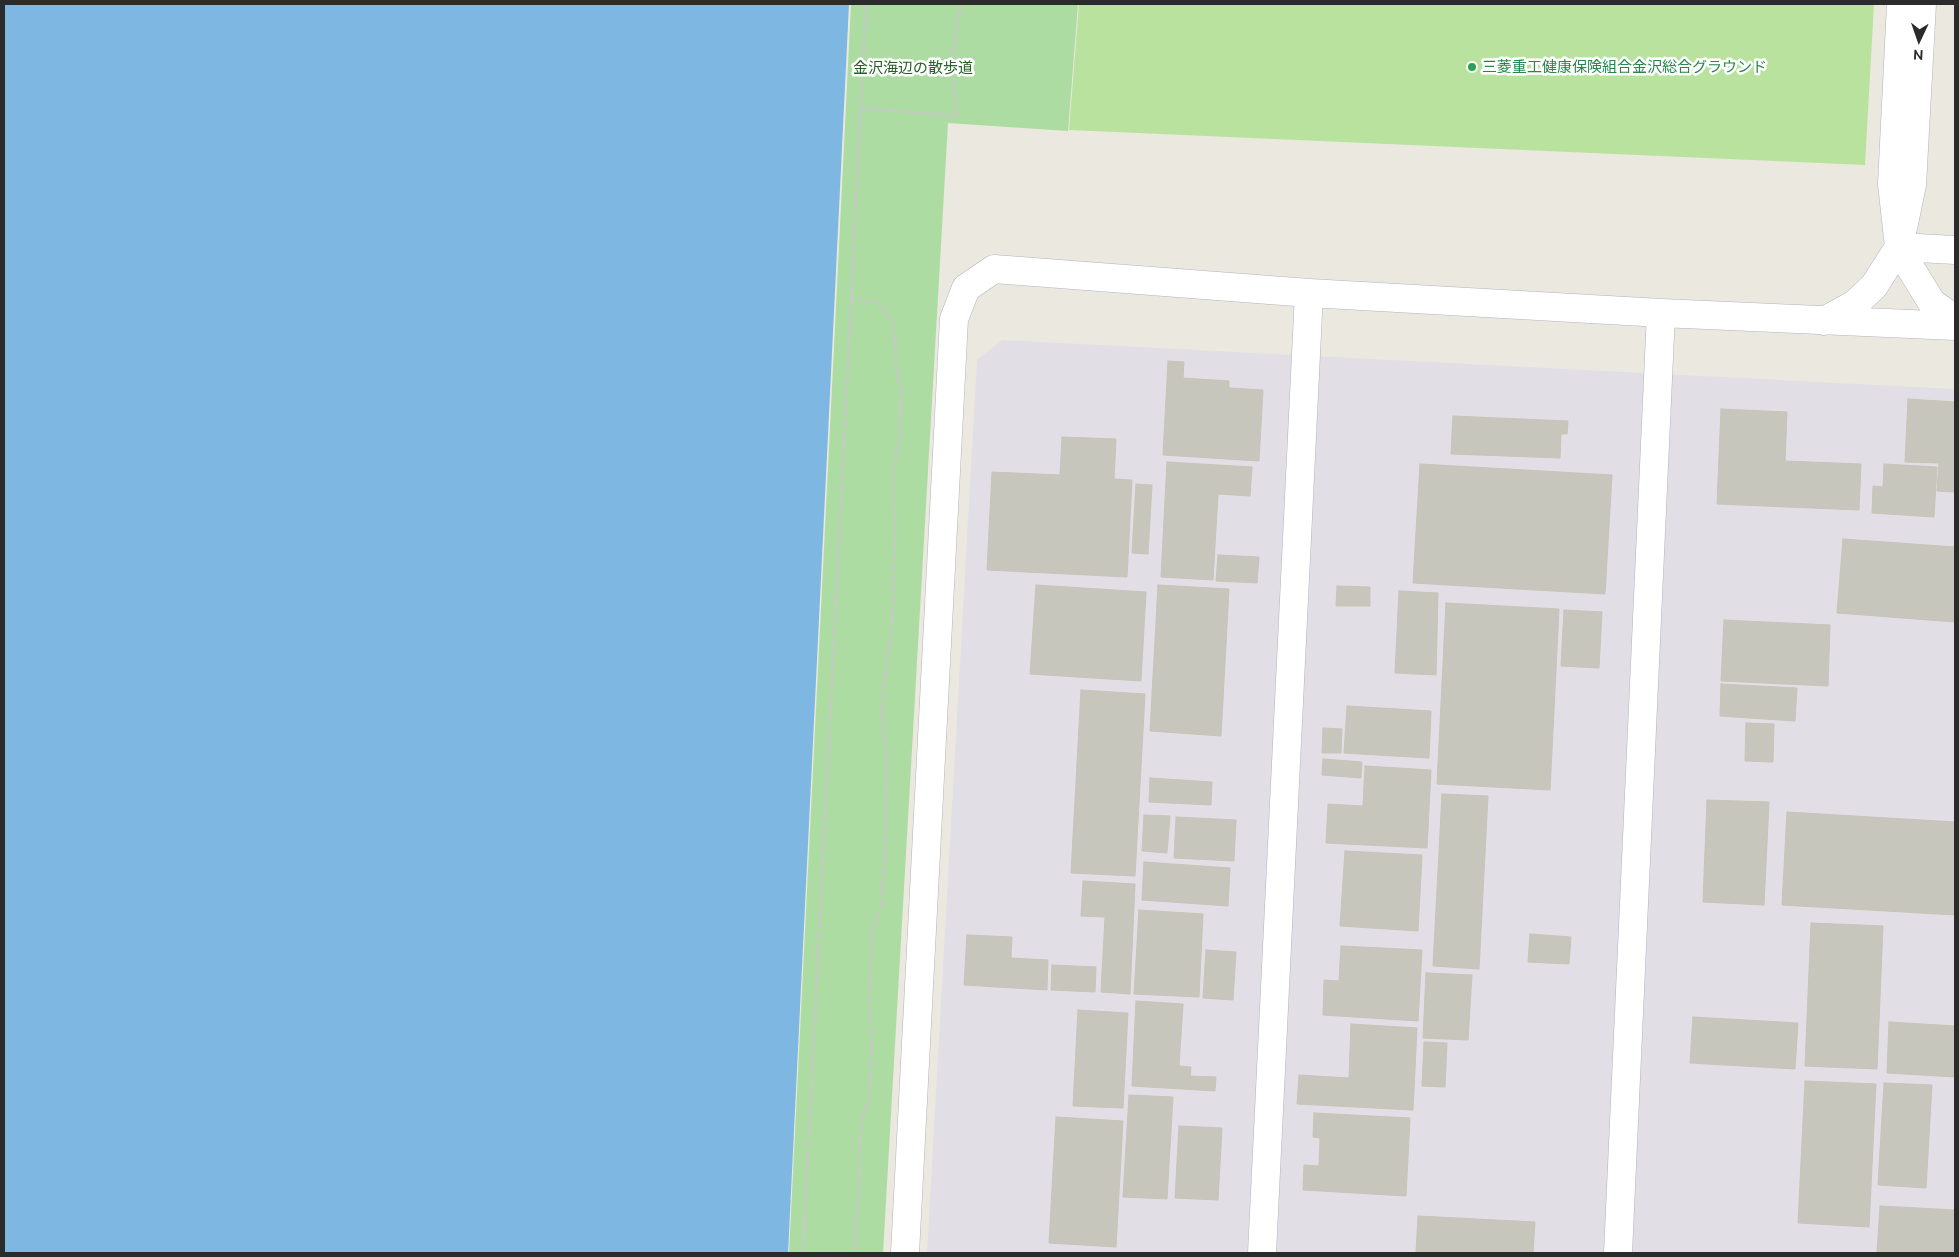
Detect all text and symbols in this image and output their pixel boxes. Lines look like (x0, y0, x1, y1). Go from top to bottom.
north arrow (1894, 15, 1944, 65)
text: N (1913, 47, 1924, 63)
place label: 三菱重工健康保険組合金沢総合グラウンド (1482, 58, 1767, 76)
park label: 金沢海辺の散歩道 (853, 59, 973, 77)
marker: 三菱重工健康保険組合金沢総合グラウンド (1466, 61, 1478, 73)

